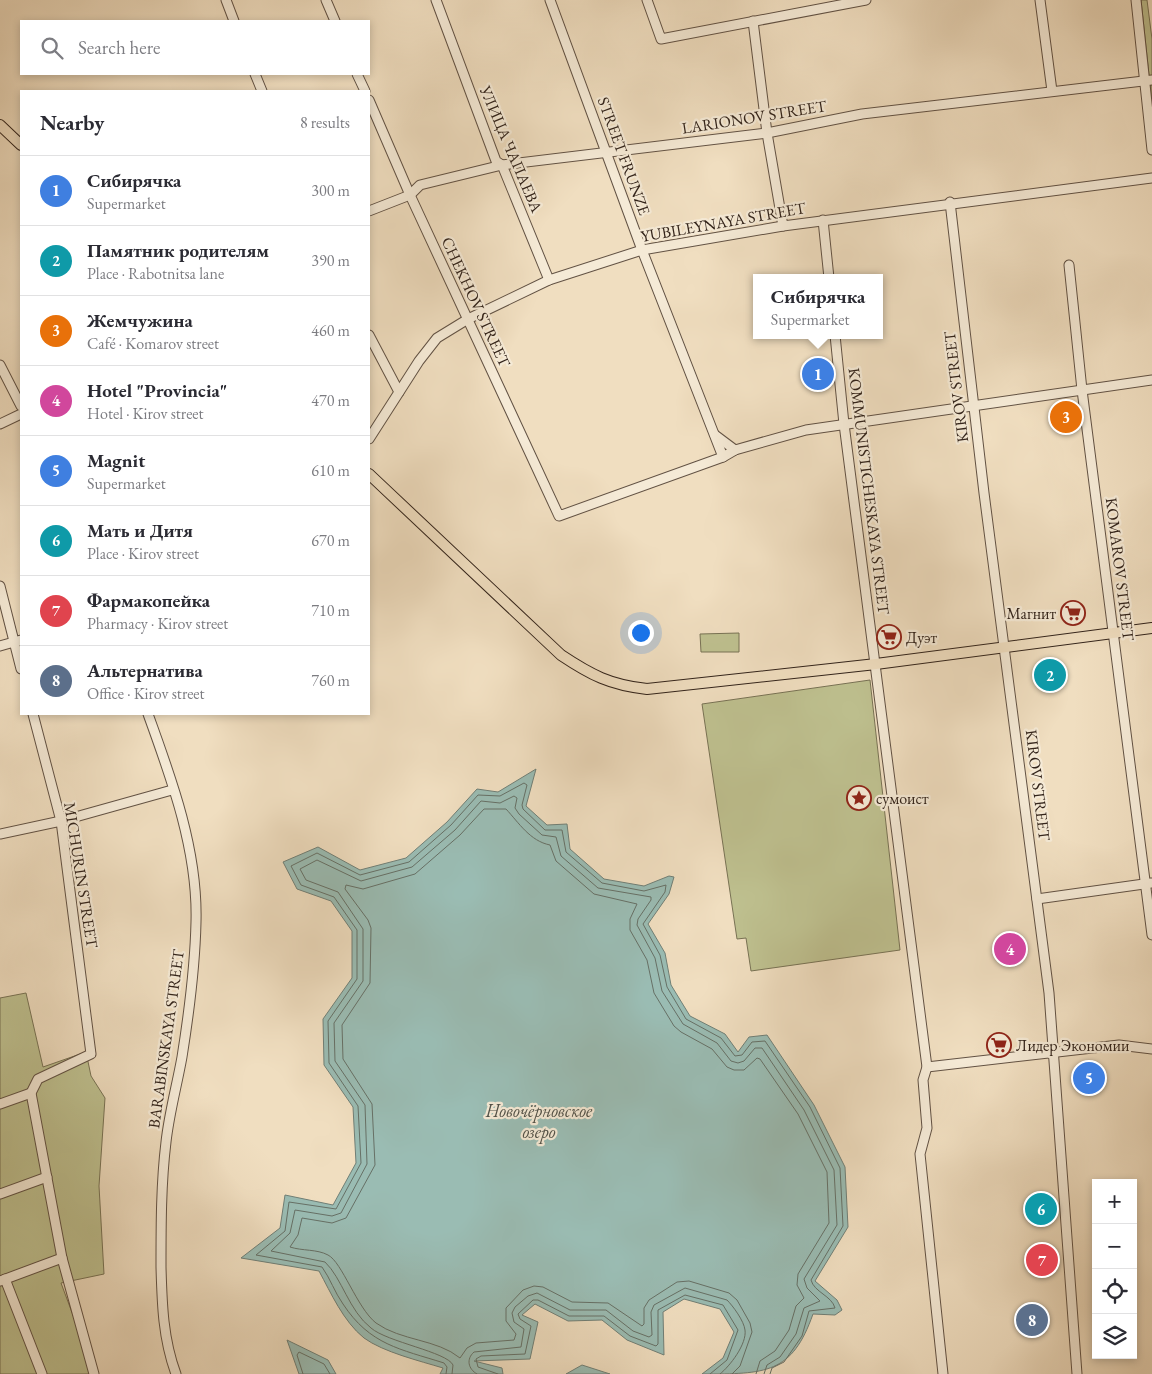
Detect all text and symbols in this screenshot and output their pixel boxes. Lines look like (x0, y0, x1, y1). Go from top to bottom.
search box (20, 20, 370, 75)
icon: search (38, 34, 66, 62)
text: Search here (78, 35, 160, 60)
street label: УЛИЦА ЧАПАЕВА (474, 82, 548, 216)
street label: STREET FRUNZE (593, 94, 655, 218)
street label: LARIONOV STREET (680, 95, 828, 139)
text: Nearby (40, 109, 104, 136)
text: 8 results (300, 112, 350, 133)
text: Сибирячка (87, 168, 181, 193)
text: 1 (52, 180, 60, 201)
text: 300 m (311, 180, 350, 201)
text: Supermarket (87, 193, 166, 214)
street label: YUBILEYNAYA STREET (639, 197, 807, 247)
street label: CHEKHOV STREET (437, 234, 515, 371)
text: Памятник родителям (87, 238, 269, 263)
text: 2 (52, 250, 60, 271)
text: 390 m (311, 250, 350, 271)
text: Place · Rabotnitsa lane (87, 263, 224, 284)
popup (753, 274, 883, 339)
text: Сибирячка (771, 284, 865, 309)
text: Жемчужина (87, 308, 193, 333)
text: Supermarket (771, 309, 849, 330)
text: 3 (52, 320, 60, 341)
text: 460 m (311, 320, 350, 341)
street label: KIROV STREET (939, 330, 973, 444)
text: Café · Komarov street (87, 333, 219, 354)
pin: 1 (802, 355, 834, 393)
street label: KOMMUNISTICHESKAYA STREET (843, 367, 895, 616)
text: Hotel "Provincia" (87, 378, 227, 403)
text: 4 (52, 390, 60, 411)
text: 470 m (311, 390, 350, 411)
pin: 3 (1050, 398, 1082, 436)
text: Hotel · Kirov street (87, 403, 204, 424)
text: Magnit (87, 448, 145, 473)
text: 5 (52, 460, 60, 481)
text: 610 m (311, 460, 350, 481)
text: Supermarket (87, 473, 166, 494)
street label: KOMAROV STREET (1101, 496, 1139, 642)
text: Мать и Дитя (87, 518, 193, 543)
text: 6 (52, 530, 60, 551)
text: 670 m (311, 530, 350, 551)
text: Place · Kirov street (87, 543, 199, 564)
text: Фармакопейка (87, 588, 210, 613)
text: 7 (52, 600, 60, 621)
text: 710 m (311, 600, 350, 621)
supermarket icon: Магнит (1060, 600, 1086, 626)
place label: Магнит (1007, 603, 1056, 624)
text: Pharmacy · Kirov street (87, 613, 228, 634)
your location (628, 620, 654, 646)
supermarket icon: Дуэт (876, 624, 902, 650)
place label: Дуэт (906, 627, 938, 648)
pin: 2 (1034, 656, 1066, 694)
text: Альтернатива (87, 658, 203, 683)
text: 8 (52, 670, 60, 691)
text: 760 m (311, 670, 350, 691)
text: Office · Kirov street (87, 683, 205, 704)
street label: KIROV STREET (1021, 728, 1055, 842)
place icon: сумоист (846, 785, 872, 811)
place label: сумоист (876, 788, 929, 809)
street label: MICHURIN STREET (59, 801, 103, 950)
pin: 4 (994, 930, 1026, 968)
street label: BARABINSKAYA STREET (143, 948, 189, 1130)
supermarket icon: Лидер Экономии (986, 1032, 1012, 1058)
place label: Лидер Экономии (1016, 1035, 1130, 1056)
pin: 5 (1073, 1059, 1105, 1097)
water label: Новочёрновское озеро (485, 1099, 593, 1144)
map controls (1092, 1179, 1137, 1359)
button: + (1092, 1179, 1137, 1224)
pin: 6 (1025, 1190, 1057, 1228)
button: − (1092, 1224, 1137, 1269)
pin: 7 (1026, 1241, 1058, 1279)
button: locate (1092, 1269, 1137, 1314)
pin: 8 (1016, 1301, 1048, 1339)
button: layers (1092, 1314, 1137, 1359)

